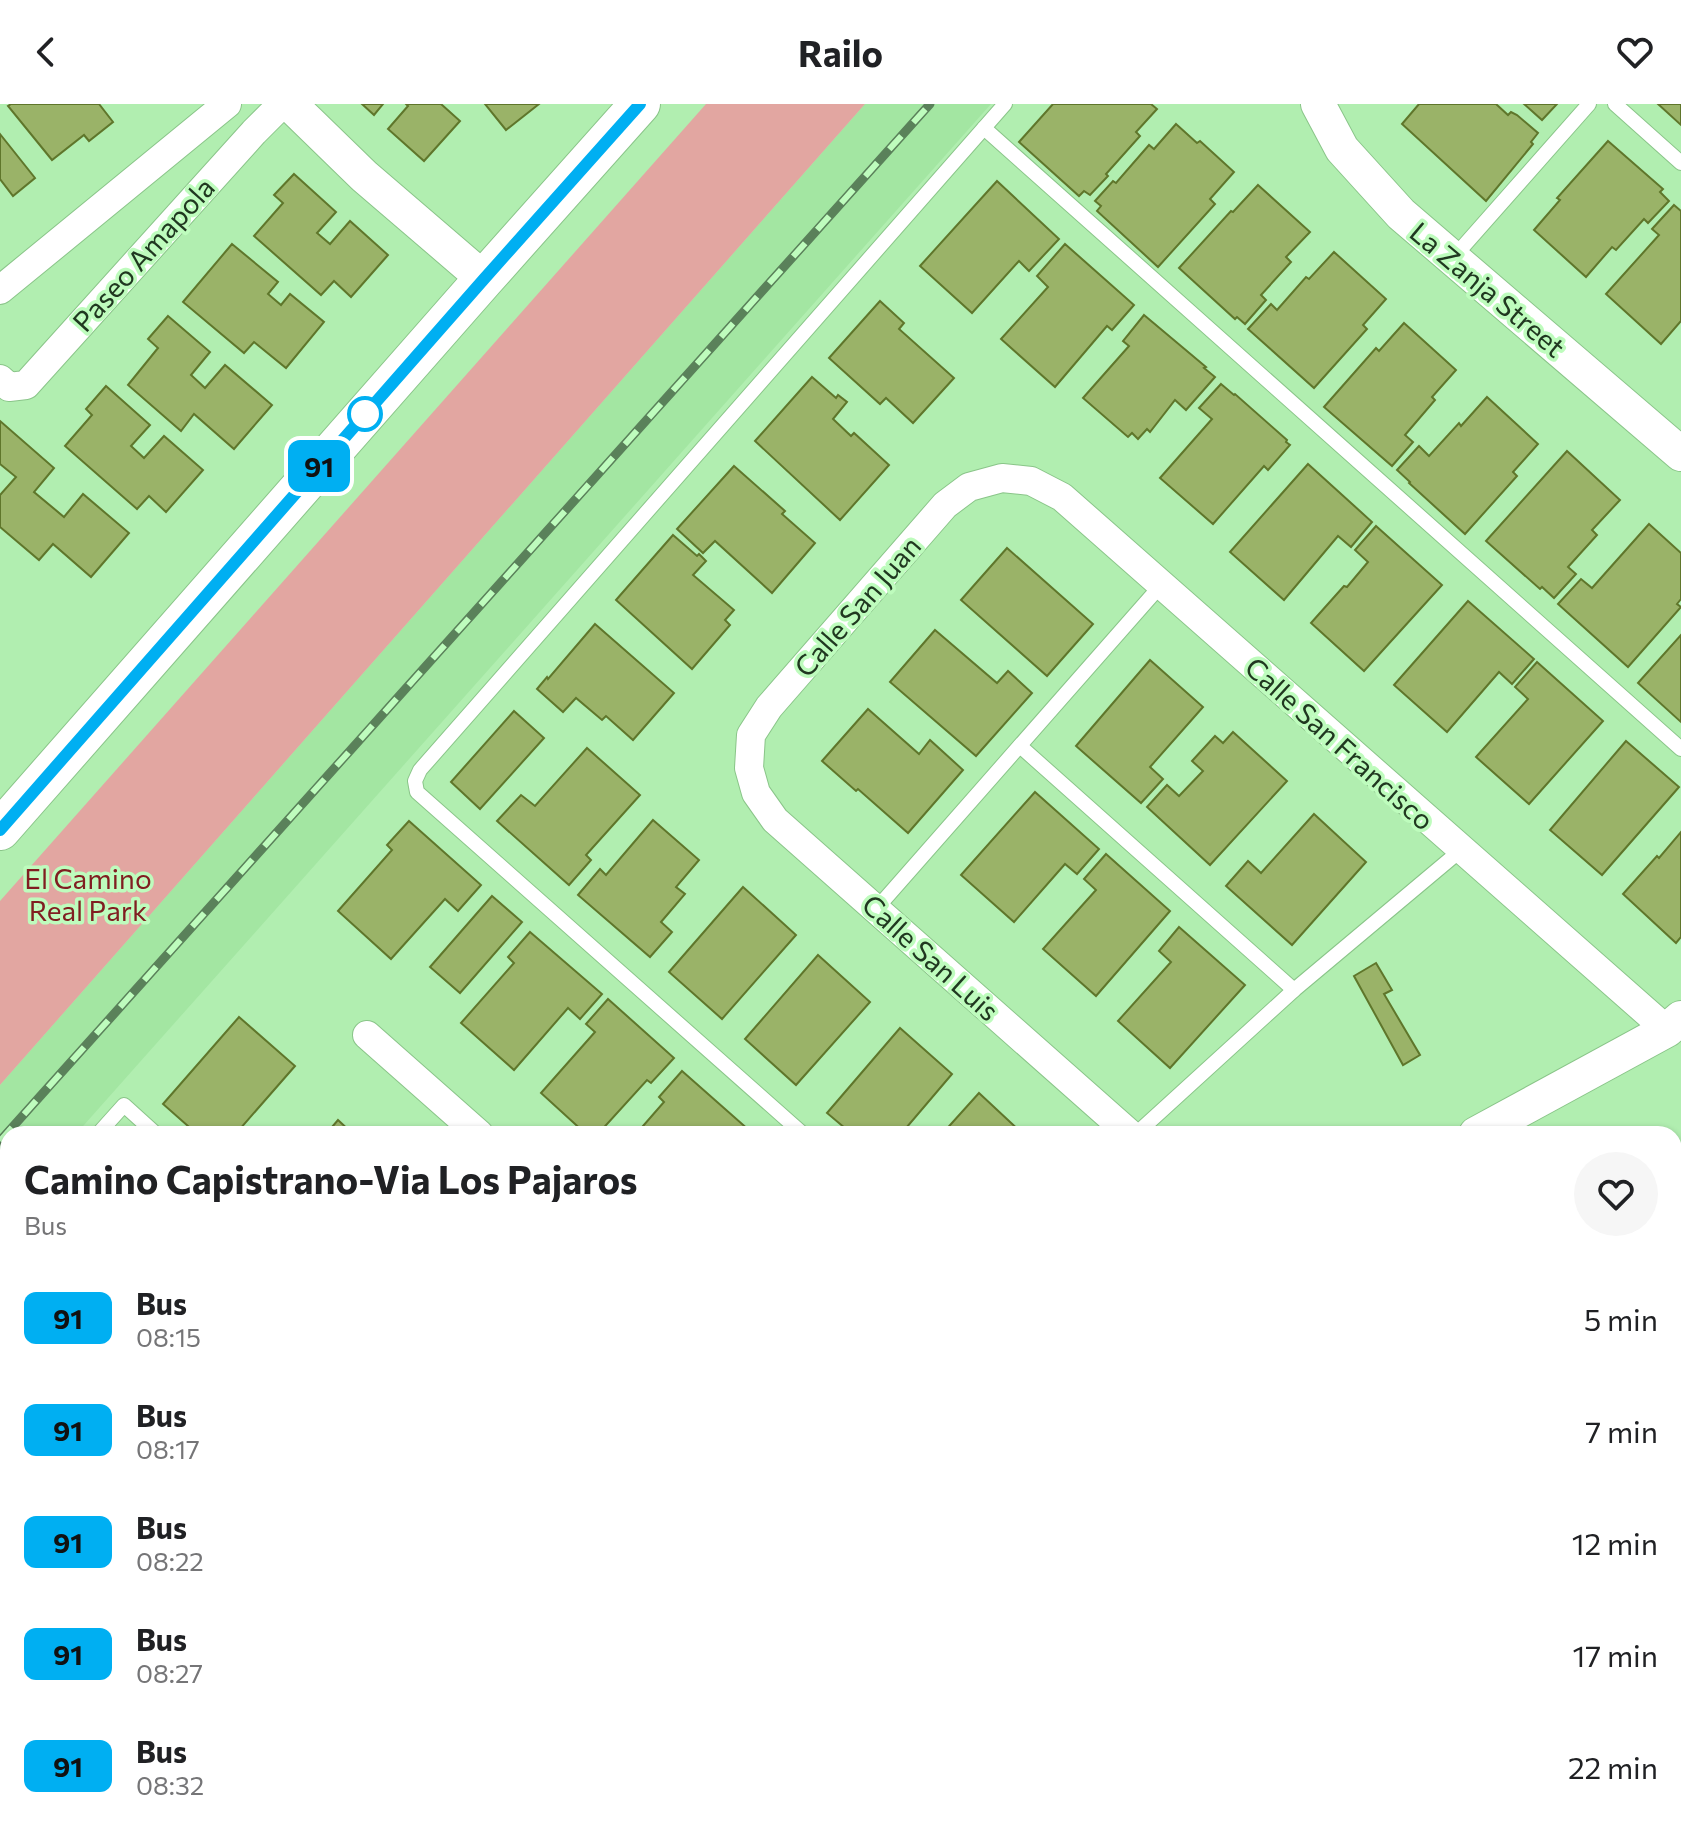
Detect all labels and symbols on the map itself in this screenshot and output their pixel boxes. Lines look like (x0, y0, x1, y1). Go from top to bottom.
street label: Paseo Amapola (65, 170, 221, 338)
street label: La Zanja Street (1404, 214, 1572, 364)
unlabelled marker (348, 397, 382, 431)
line badge: 91 (283, 440, 355, 492)
street label: Calle San Juan (787, 529, 927, 683)
street label: Calle San Francisco (1239, 649, 1441, 837)
park label: El Camino Real Park (24, 861, 152, 927)
street label: Calle San Luis (856, 887, 1006, 1027)

